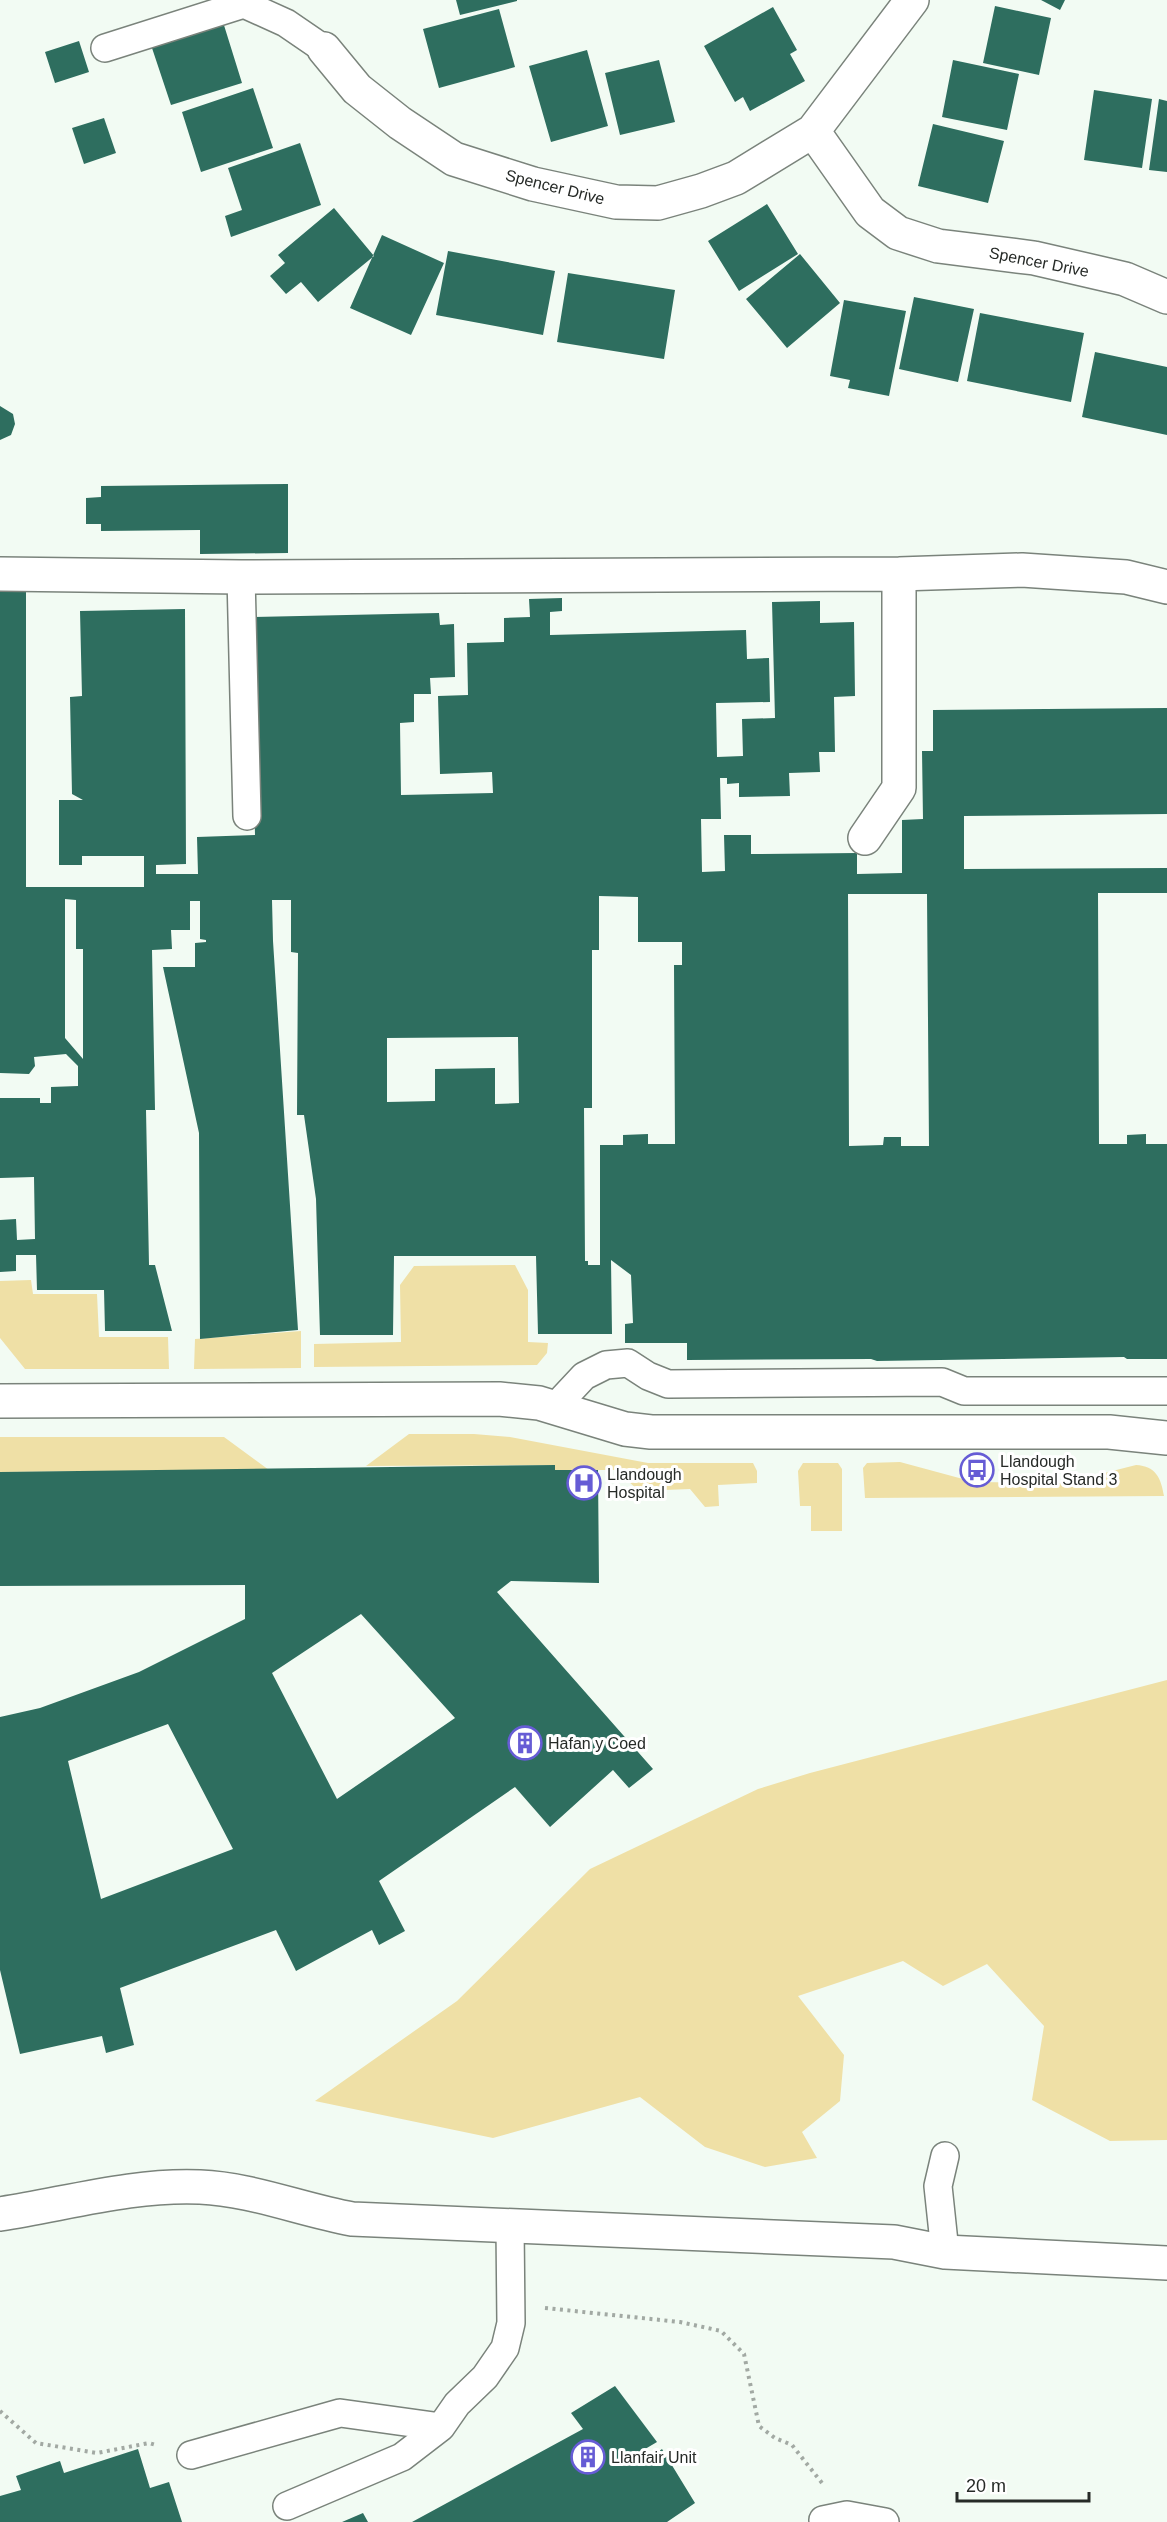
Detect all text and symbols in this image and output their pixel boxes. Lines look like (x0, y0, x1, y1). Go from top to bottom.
street label: Spencer Drive (504, 166, 606, 208)
street label: Spencer Drive (988, 244, 1090, 280)
bus stop icon: Llandough Hospital Stand 3 (959, 1452, 995, 1488)
place label: Llandough Hospital Stand 3 (1000, 1453, 1118, 1488)
hospital icon: Llandough Hospital (566, 1465, 602, 1501)
place label: Llandough Hospital (607, 1466, 682, 1501)
building icon: Hafan y Coed (507, 1725, 543, 1761)
place label: Hafan y Coed (548, 1735, 646, 1752)
building icon: Llanfair Unit (570, 2439, 606, 2475)
place label: Llanfair Unit (611, 2449, 697, 2466)
scale bar (957, 2465, 1089, 2503)
text: 20 m (966, 2476, 1006, 2496)

